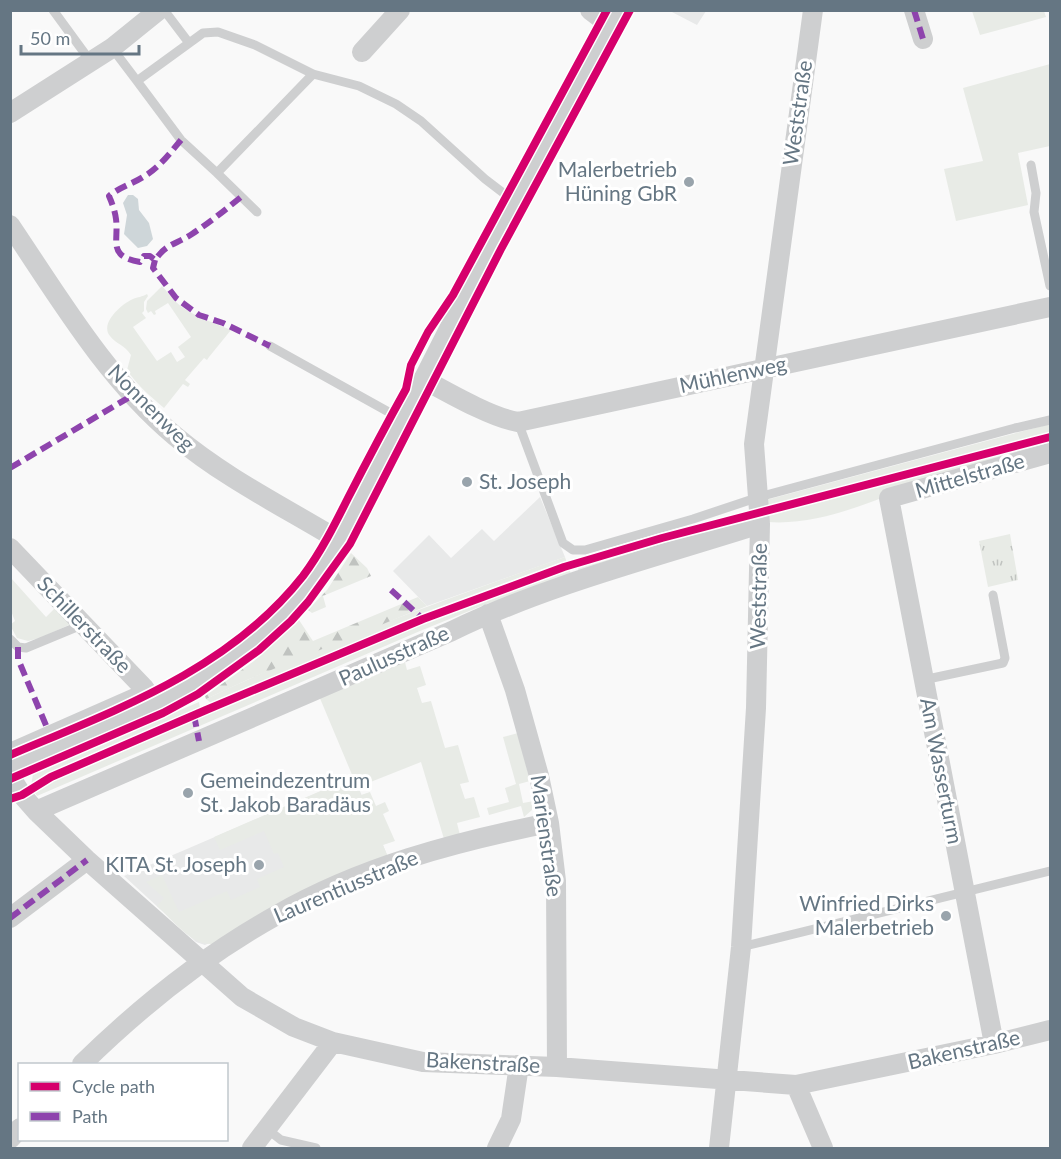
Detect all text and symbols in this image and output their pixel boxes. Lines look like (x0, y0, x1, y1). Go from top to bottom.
scale bar (21, 18, 140, 56)
text: 50 m (30, 27, 70, 49)
street label: Weststraße (777, 59, 816, 167)
place label: Malerbetrieb Hüning GbR (558, 156, 678, 205)
marker: Malerbetrieb Hüning GbR (682, 175, 696, 189)
street label: Mühlenweg (677, 350, 789, 397)
street label: Nonnenweg (104, 358, 201, 455)
street label: Mittelstraße (912, 447, 1027, 502)
place label: St. Joseph (479, 468, 571, 493)
marker: St. Joseph (460, 475, 474, 489)
street label: Weststraße (744, 543, 771, 649)
street label: Schillerstraße (33, 570, 137, 677)
street label: Paulusstraße (334, 619, 452, 690)
street label: Am Wasserturm (916, 695, 969, 846)
place label: Gemeindezentrum St. Jakob Baradäus (200, 767, 371, 816)
street label: Marienstraße (527, 773, 568, 898)
marker: Gemeindezentrum St. Jakob Baradäus (181, 786, 195, 800)
street label: Laurentiusstraße (269, 844, 421, 927)
place label: KITA St. Joseph (105, 851, 247, 876)
marker: KITA St. Joseph (252, 858, 266, 872)
place label: Winfried Dirks Malerbetrieb (799, 890, 934, 939)
marker: Winfried Dirks Malerbetrieb (939, 909, 953, 923)
street label: Bakenstraße (905, 1023, 1022, 1074)
street label: Bakenstraße (425, 1046, 541, 1077)
legend (18, 1063, 228, 1141)
text: Cycle path (72, 1075, 155, 1097)
text: Path (72, 1105, 108, 1127)

